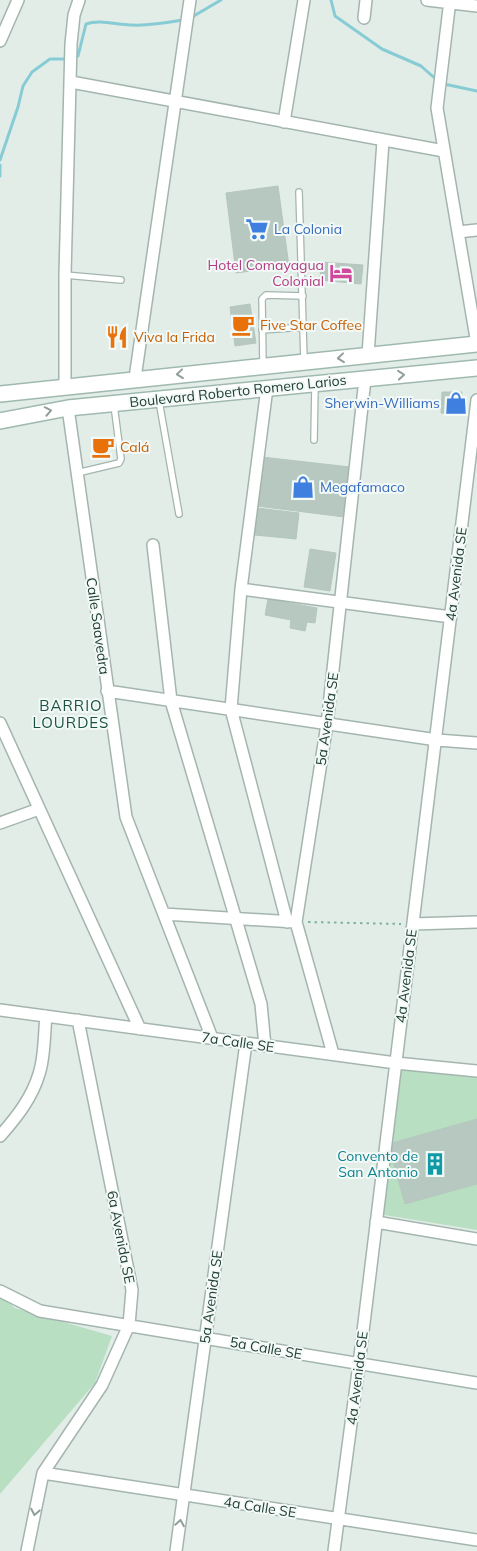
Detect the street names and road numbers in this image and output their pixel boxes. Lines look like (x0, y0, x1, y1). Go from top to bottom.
street label: Boulevard Roberto Romero Larios (129, 371, 347, 411)
street label: 4a Avenida SE (441, 526, 471, 622)
street label: Calle Saavedra (82, 576, 114, 676)
street label: 5a Avenida SE (312, 671, 342, 767)
street label: 4a Avenida SE (391, 928, 421, 1024)
street label: 7a Calle SE (201, 1028, 275, 1056)
street label: 6a Avenida SE (103, 1189, 139, 1285)
street label: 5a Avenida SE (196, 1249, 226, 1345)
street label: 4a Avenida SE (342, 1330, 372, 1426)
street label: 5a Calle SE (228, 1333, 304, 1363)
street label: 4a Calle SE (222, 1492, 298, 1522)

